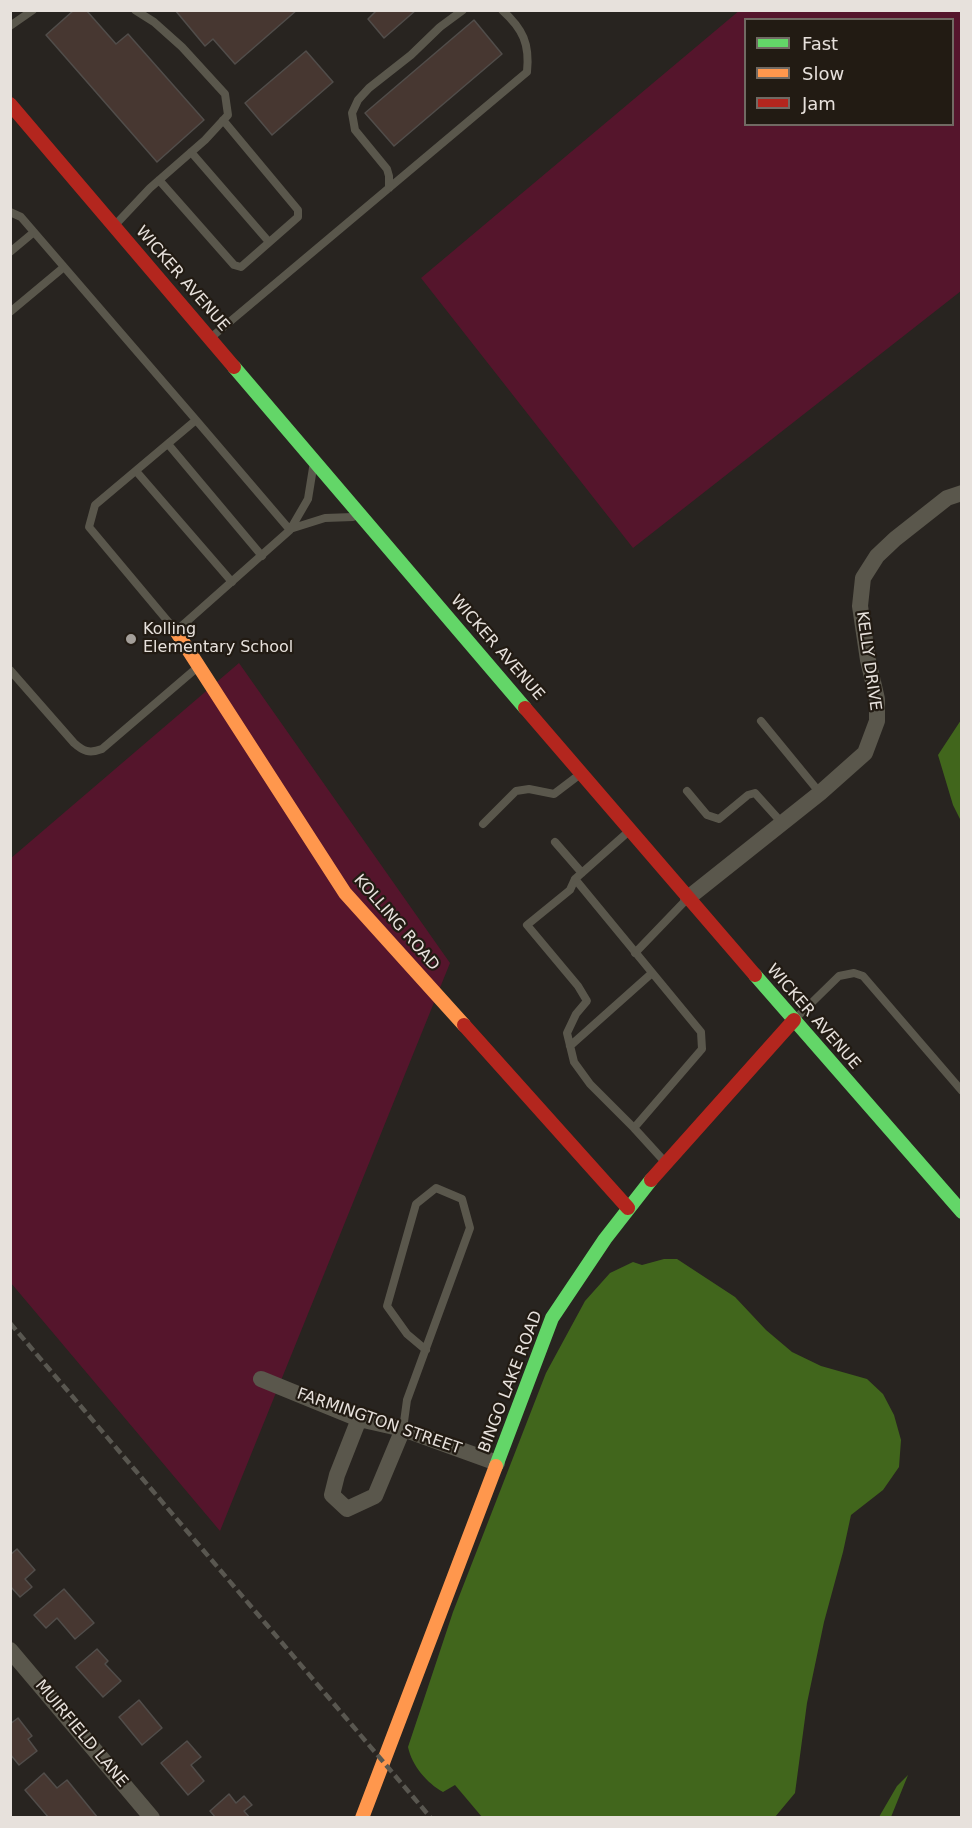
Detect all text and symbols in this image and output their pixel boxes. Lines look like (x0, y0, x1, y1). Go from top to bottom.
legend (744, 18, 954, 126)
text: Fast (802, 33, 838, 54)
text: Slow (802, 63, 844, 84)
text: Jam (802, 93, 836, 114)
street label: WICKER AVENUE (131, 222, 233, 336)
street label: WICKER AVENUE (446, 591, 548, 705)
street label: KELLY DRIVE (852, 610, 884, 712)
place label: Kolling Elementary School (143, 620, 293, 658)
marker: Kolling Elementary School (124, 632, 138, 646)
street label: KOLLING ROAD (349, 871, 443, 975)
street label: WICKER AVENUE (762, 960, 864, 1074)
street label: BINGO LAKE ROAD (475, 1308, 547, 1456)
street label: FARMINGTON STREET (294, 1385, 464, 1459)
street label: MUIRFIELD LANE (31, 1677, 131, 1791)

